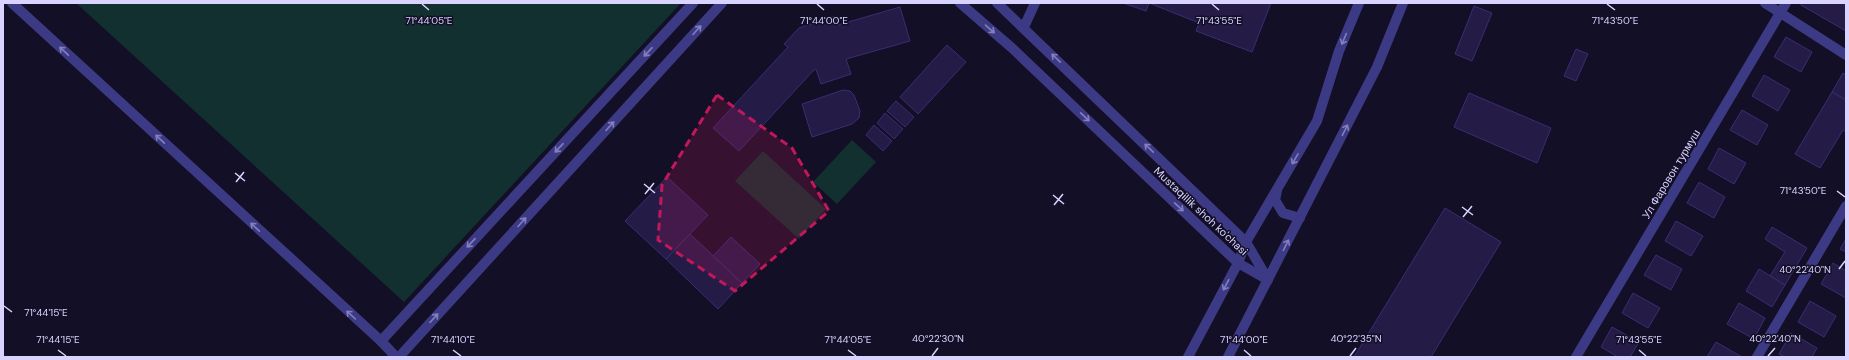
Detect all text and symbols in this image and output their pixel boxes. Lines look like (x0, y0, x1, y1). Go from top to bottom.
text: 71°44'05"E (406, 14, 453, 27)
text: 71°44'00"E (800, 14, 848, 27)
text: 71°43'55"E (1196, 14, 1242, 27)
text: 71°43'50"E (1592, 14, 1639, 27)
one-way arrow (984, 24, 995, 33)
one-way arrow (693, 25, 702, 35)
one-way arrow (1340, 33, 1347, 45)
one-way arrow (59, 47, 69, 56)
one-way arrow (643, 47, 652, 57)
one-way arrow (1051, 53, 1061, 63)
one-way arrow (1079, 113, 1090, 122)
one-way arrow (605, 121, 614, 131)
one-way arrow (1342, 124, 1349, 136)
street label: Ул Фаровон турмуш (1639, 127, 1703, 221)
one-way arrow (154, 135, 165, 144)
one-way arrow (555, 142, 564, 153)
one-way arrow (1144, 143, 1154, 153)
one-way arrow (1290, 153, 1298, 165)
street label: Mustaqillik shoh ko'chasi (1151, 164, 1251, 258)
text: 71°43'50"E (1780, 184, 1827, 197)
one-way arrow (1174, 202, 1184, 212)
one-way arrow (517, 217, 527, 227)
one-way arrow (250, 223, 260, 232)
one-way arrow (466, 238, 476, 248)
one-way arrow (1283, 240, 1290, 252)
text: 40°22'40"N (1779, 263, 1831, 276)
one-way arrow (1221, 279, 1229, 291)
text: 71°44'15"E (24, 306, 68, 319)
one-way arrow (346, 310, 357, 319)
one-way arrow (430, 313, 439, 323)
text: 40°22'30"N (912, 332, 964, 345)
text: 40°22'35"N (1330, 332, 1382, 345)
text: 40°22'40"N (1749, 332, 1801, 345)
text: 71°44'15"E (36, 333, 80, 346)
text: 71°44'10"E (431, 333, 475, 346)
text: 71°44'05"E (825, 333, 872, 346)
text: 71°44'00"E (1220, 333, 1268, 346)
text: 71°43'55"E (1616, 333, 1662, 346)

